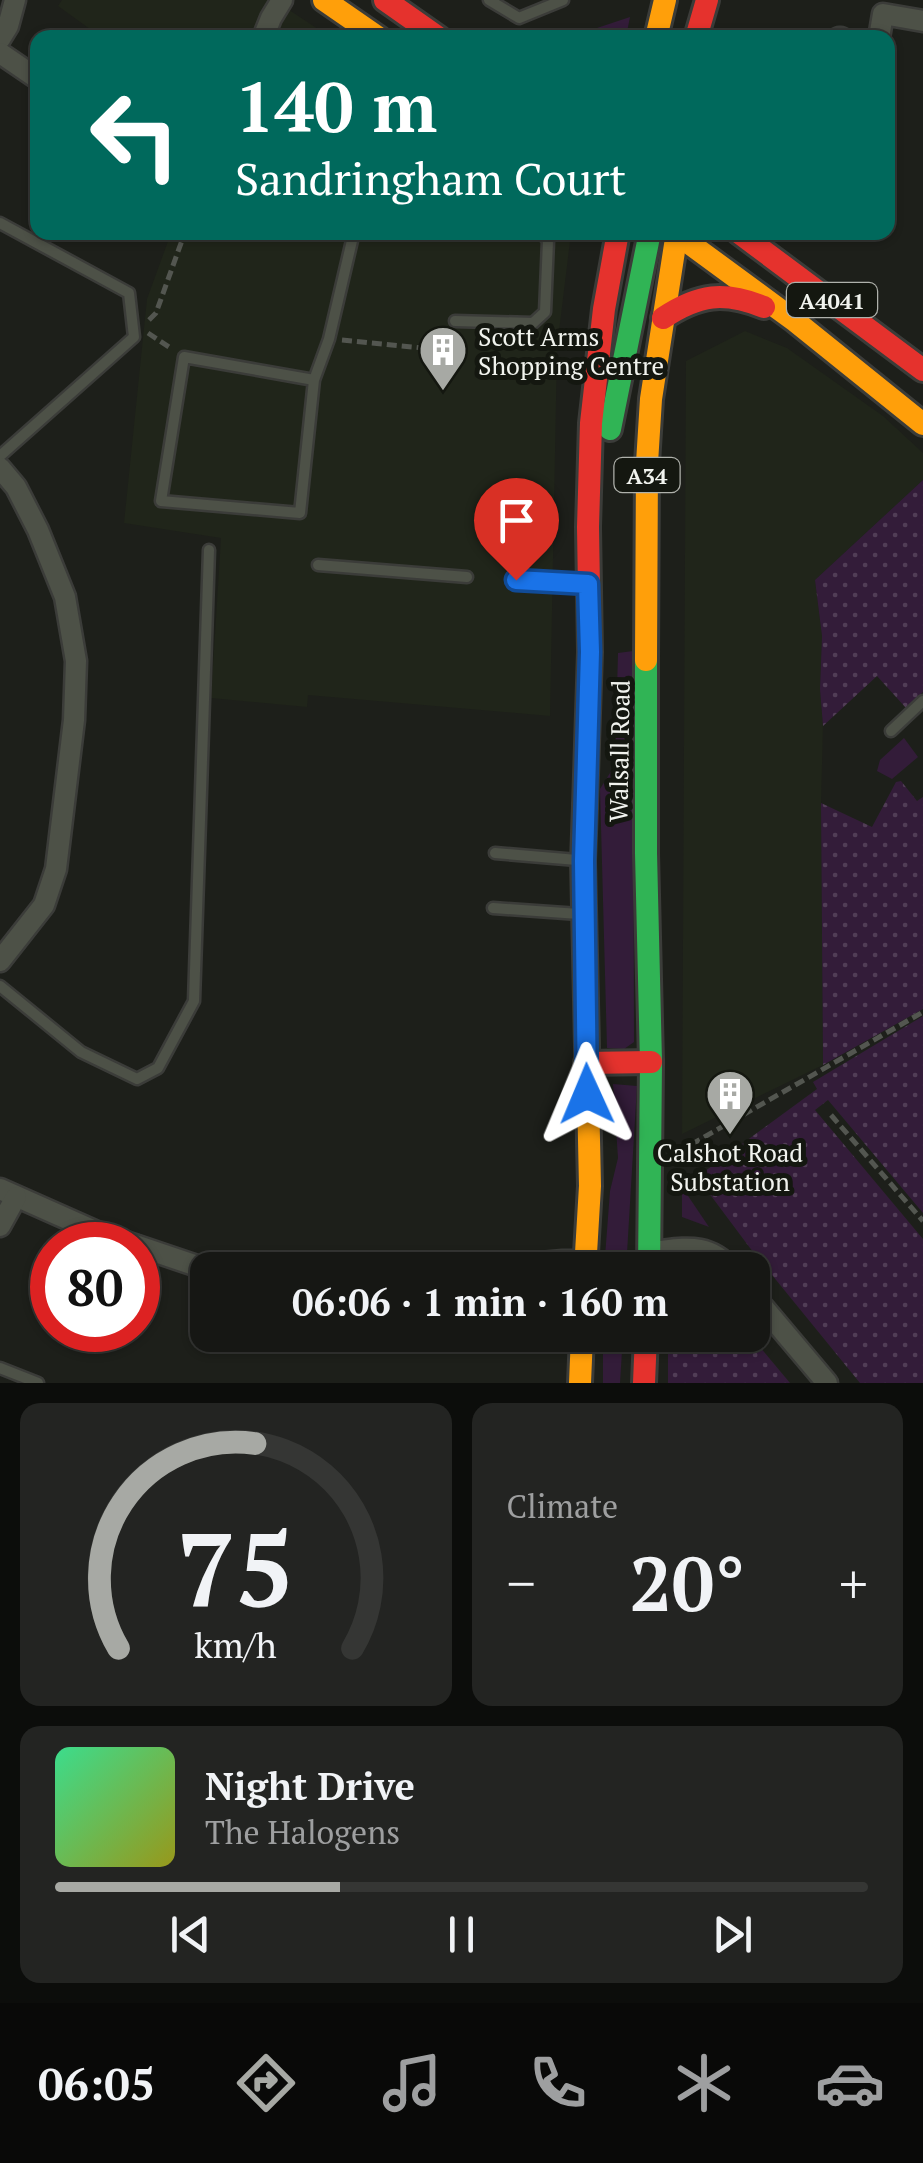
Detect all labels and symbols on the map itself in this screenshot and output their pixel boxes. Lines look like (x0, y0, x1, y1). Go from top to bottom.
road number: A4041 (787, 283, 877, 317)
place label: Scott Arms Shopping Centre (478, 320, 664, 382)
building icon: Scott Arms Shopping Centre (417, 324, 469, 392)
road number: A34 (614, 458, 680, 492)
pin (474, 478, 559, 581)
street label: Walsall Road (601, 679, 637, 822)
position arrow (535, 1042, 639, 1146)
building icon: Calshot Road Substation (704, 1068, 756, 1136)
place label: Calshot Road Substation (657, 1136, 803, 1198)
speed limit sign: 80 (30, 1222, 160, 1352)

